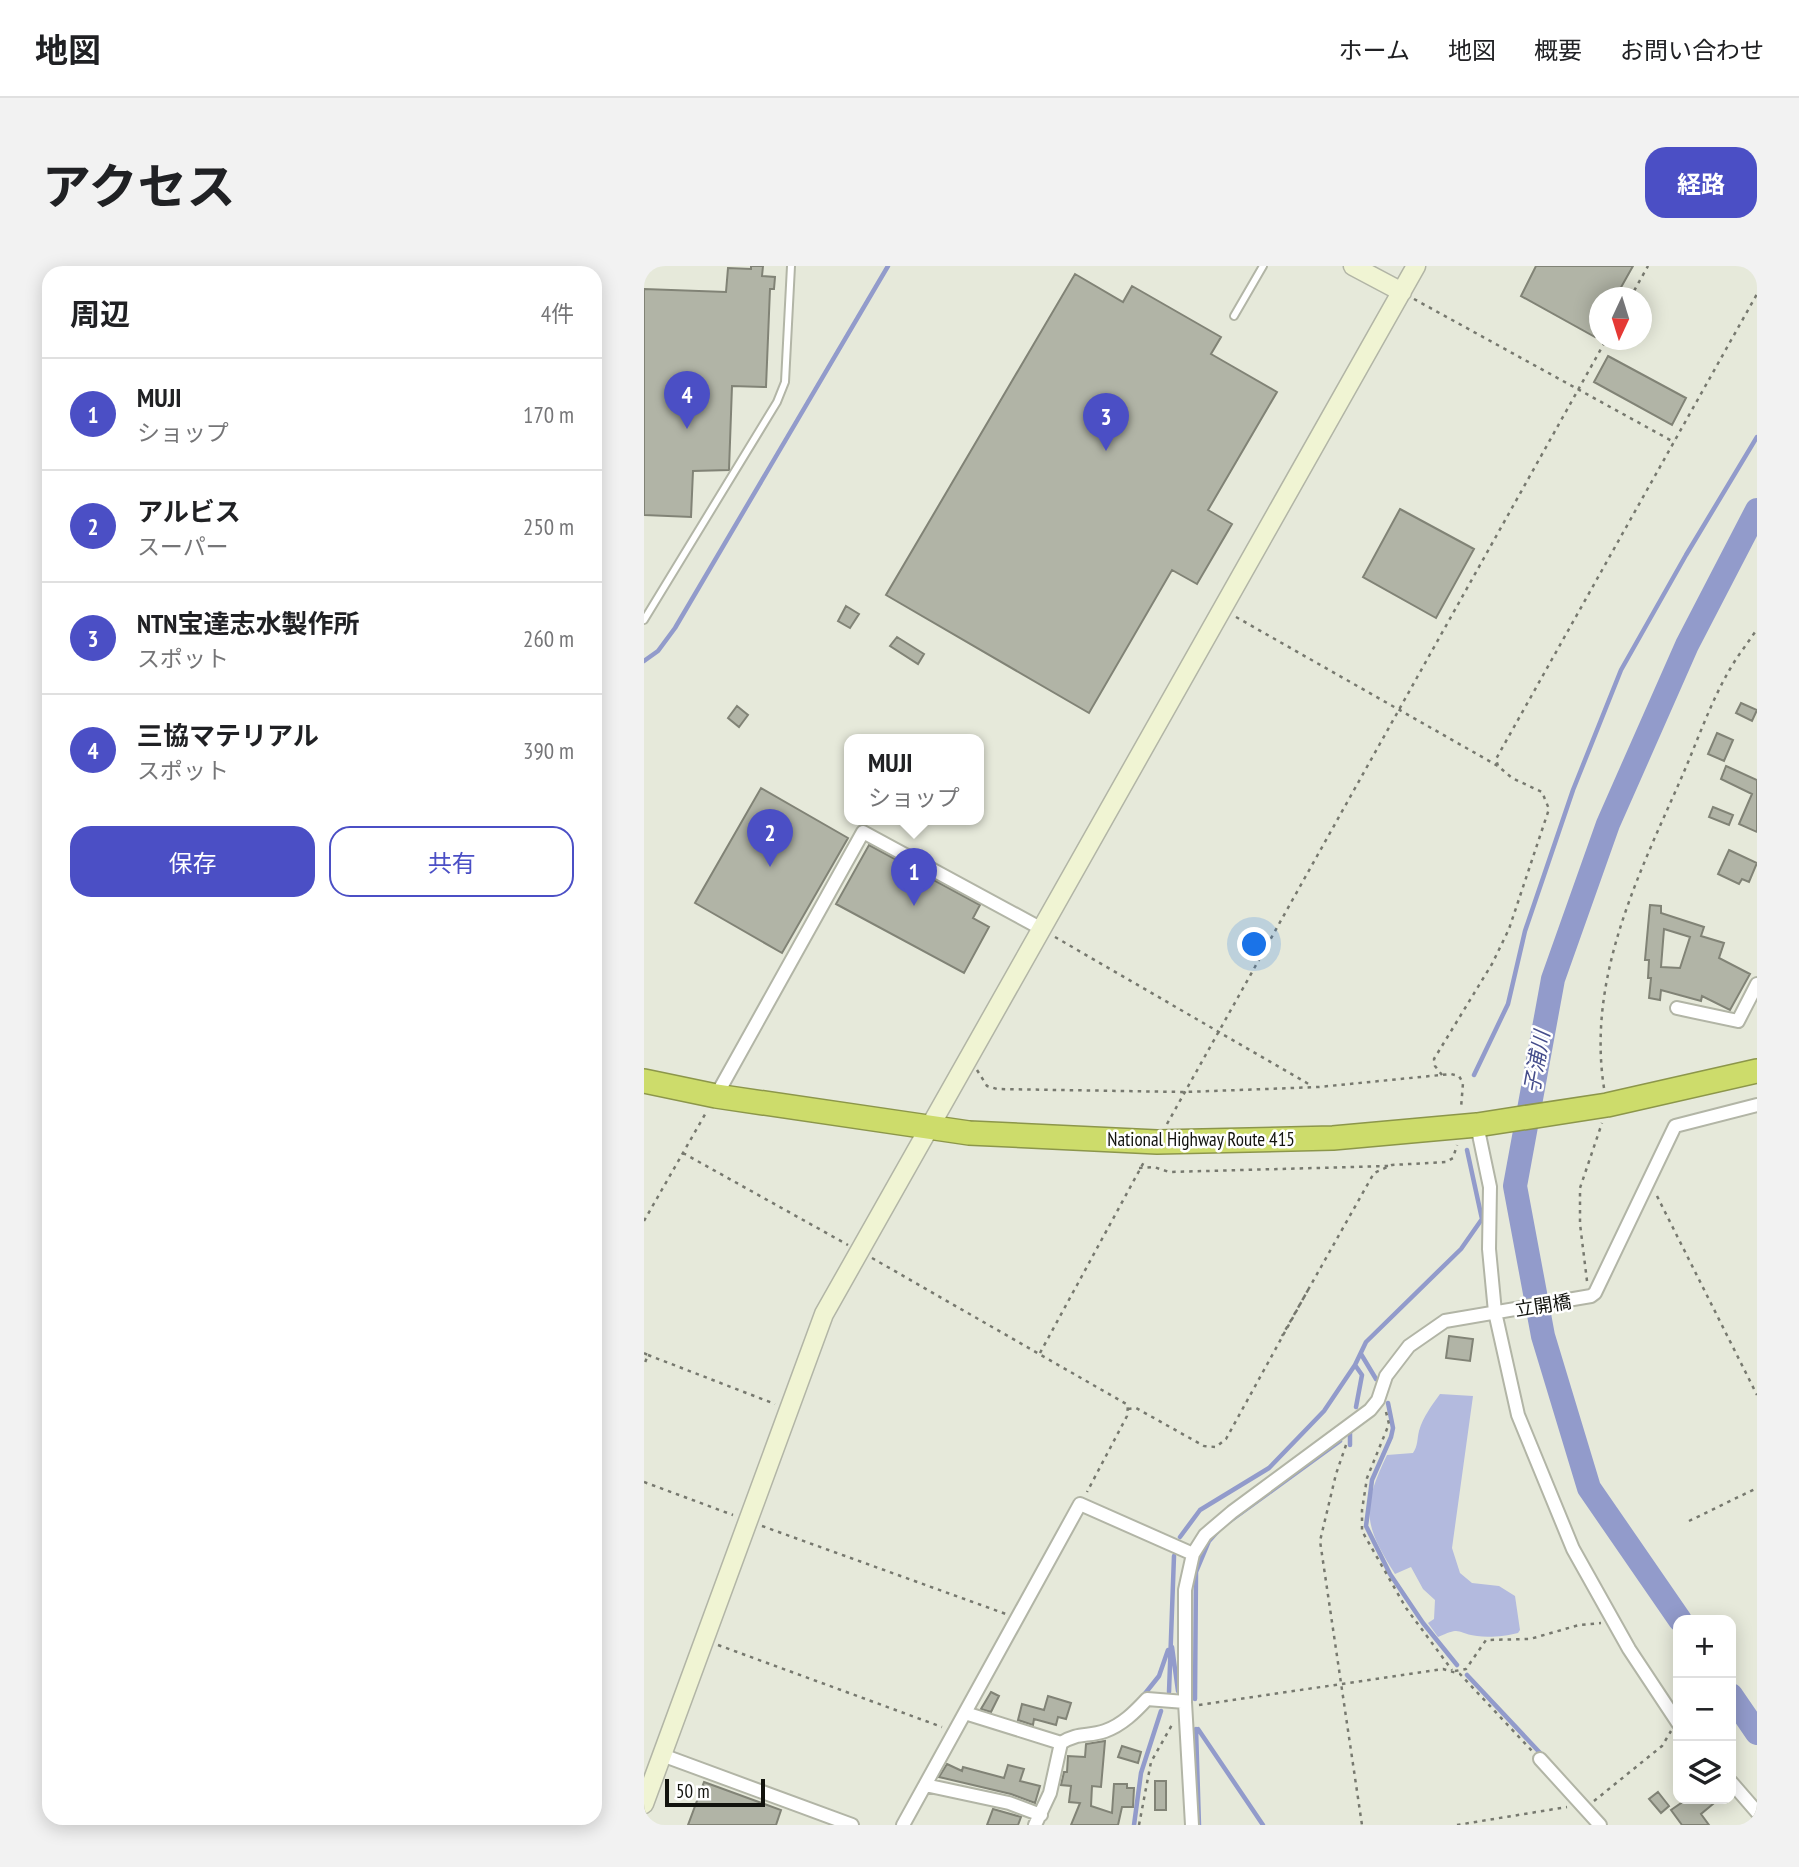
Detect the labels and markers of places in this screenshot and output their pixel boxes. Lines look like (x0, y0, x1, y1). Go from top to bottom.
pin: 4 (664, 371, 710, 429)
pin: 3 (1083, 393, 1129, 451)
pin: 2 (747, 809, 793, 867)
pin: 1 (891, 848, 937, 906)

